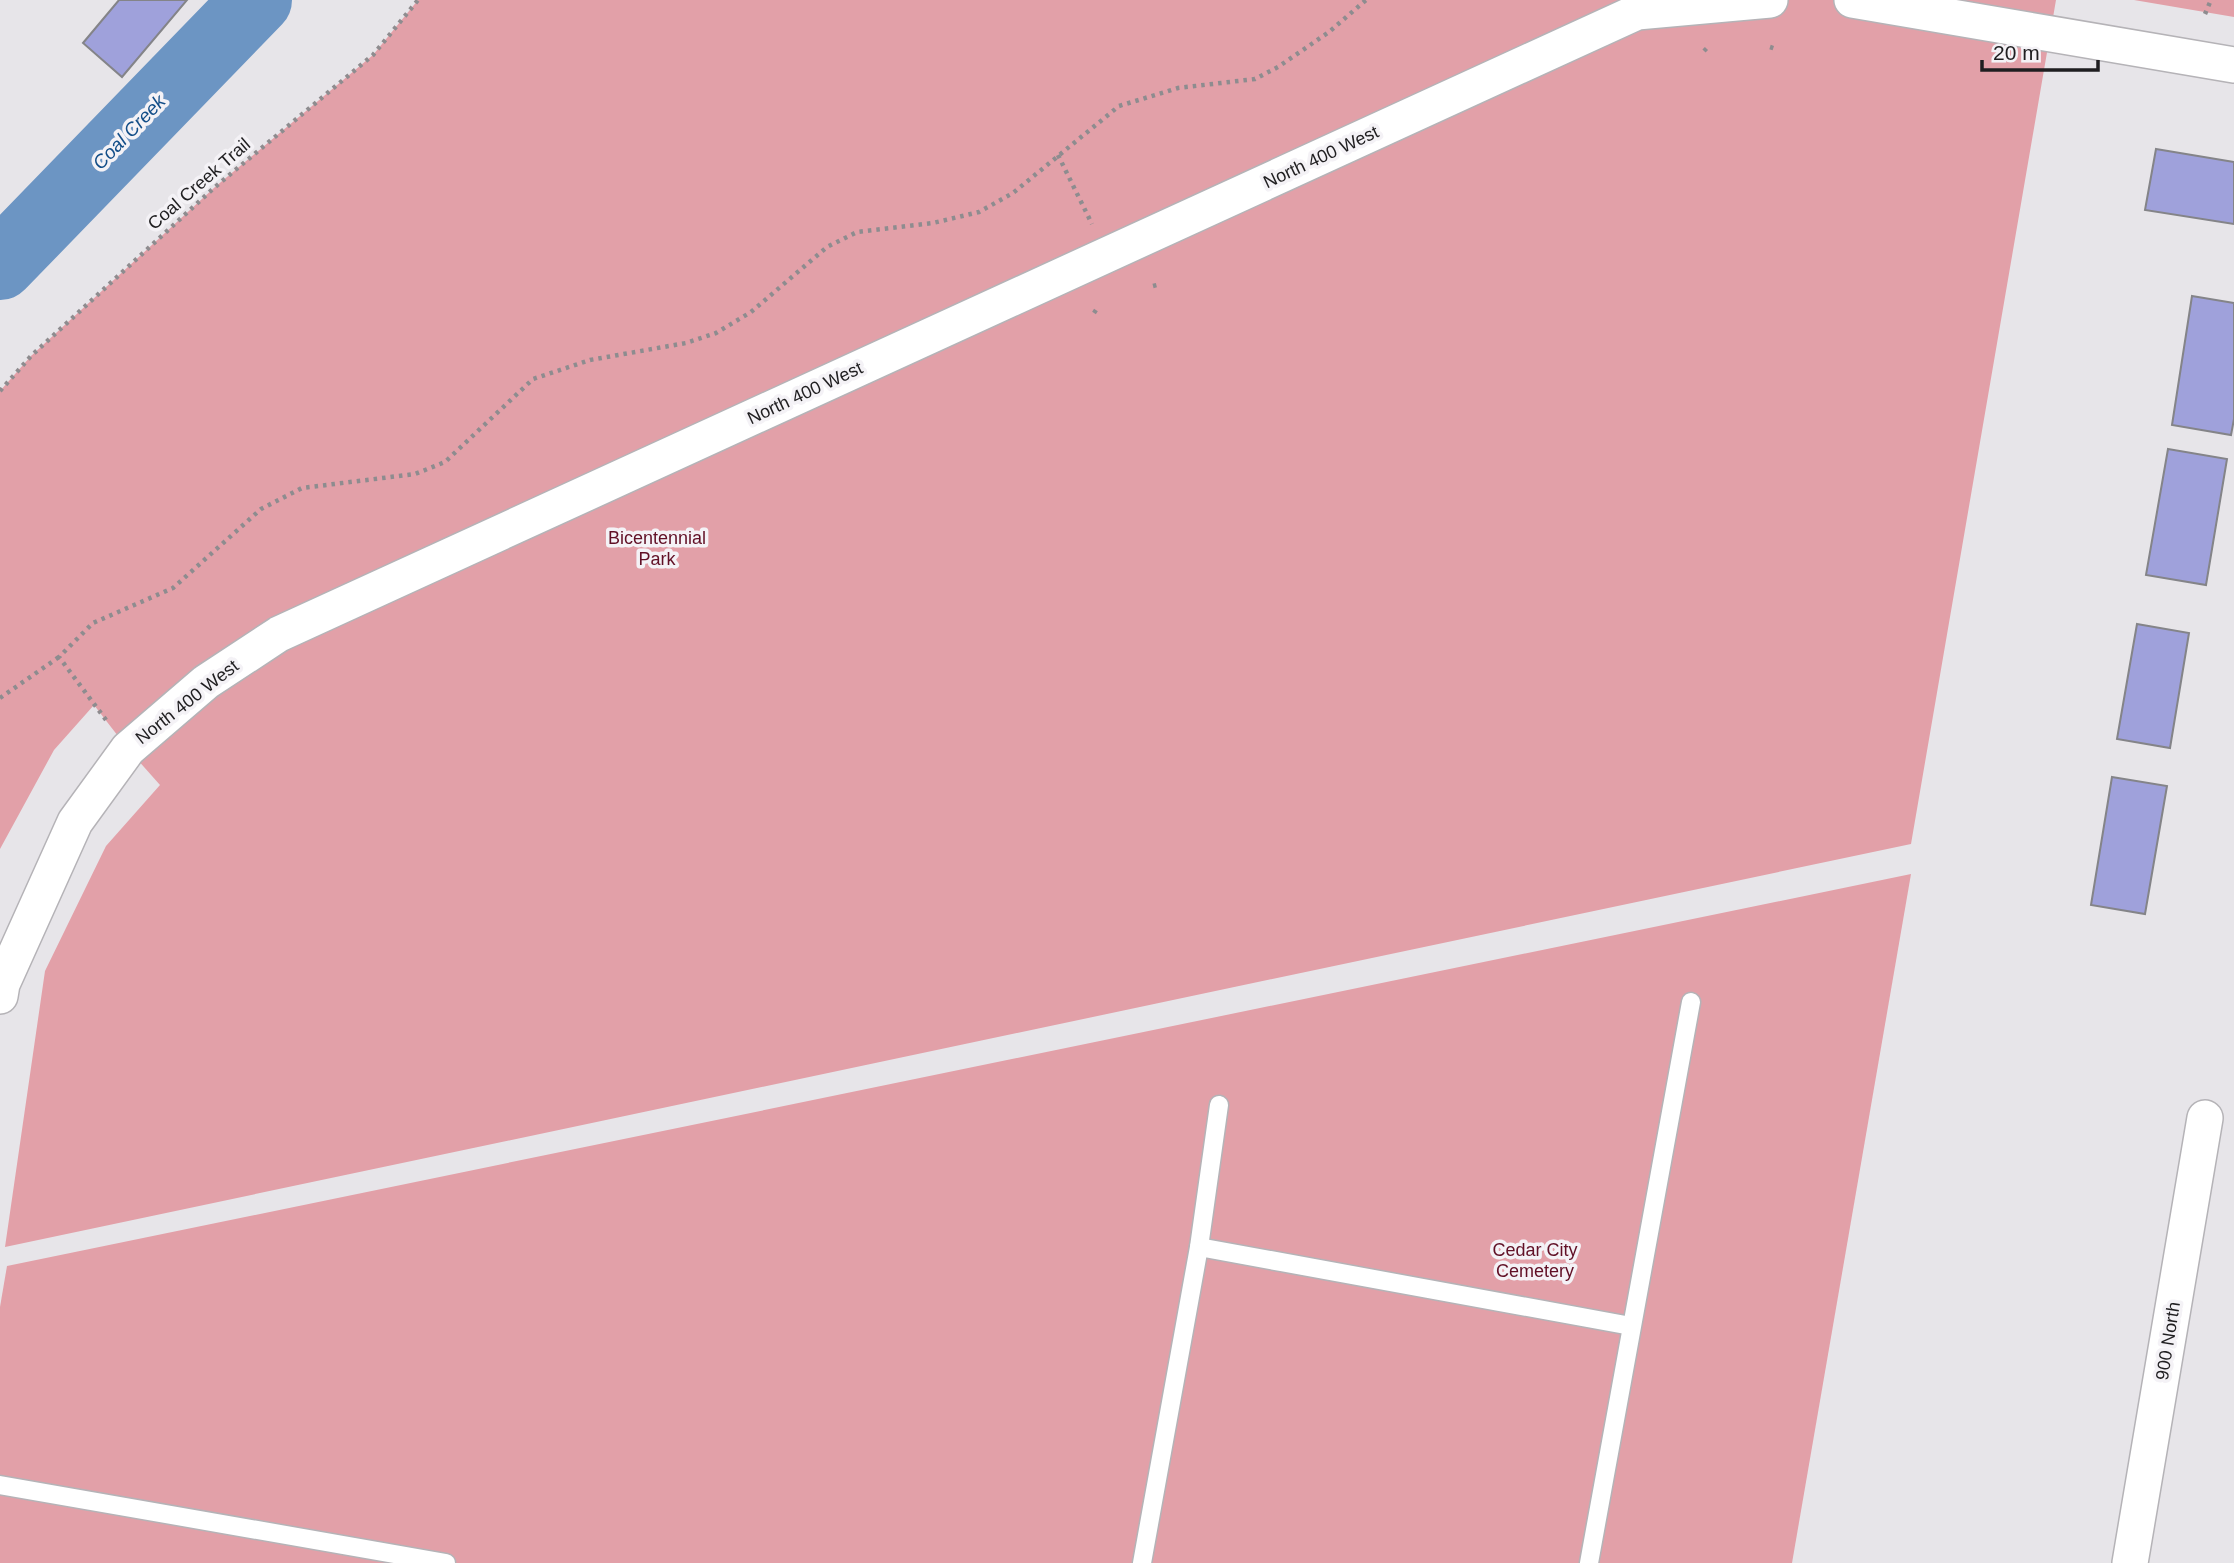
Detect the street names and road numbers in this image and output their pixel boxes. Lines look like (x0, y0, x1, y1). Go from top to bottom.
street label: North 400 West (1260, 122, 1382, 192)
street label: Coal Creek Trail (144, 134, 254, 234)
street label: North 400 West (744, 358, 866, 428)
street label: North 400 West (132, 656, 242, 748)
street label: 900 North (2152, 1300, 2184, 1382)

